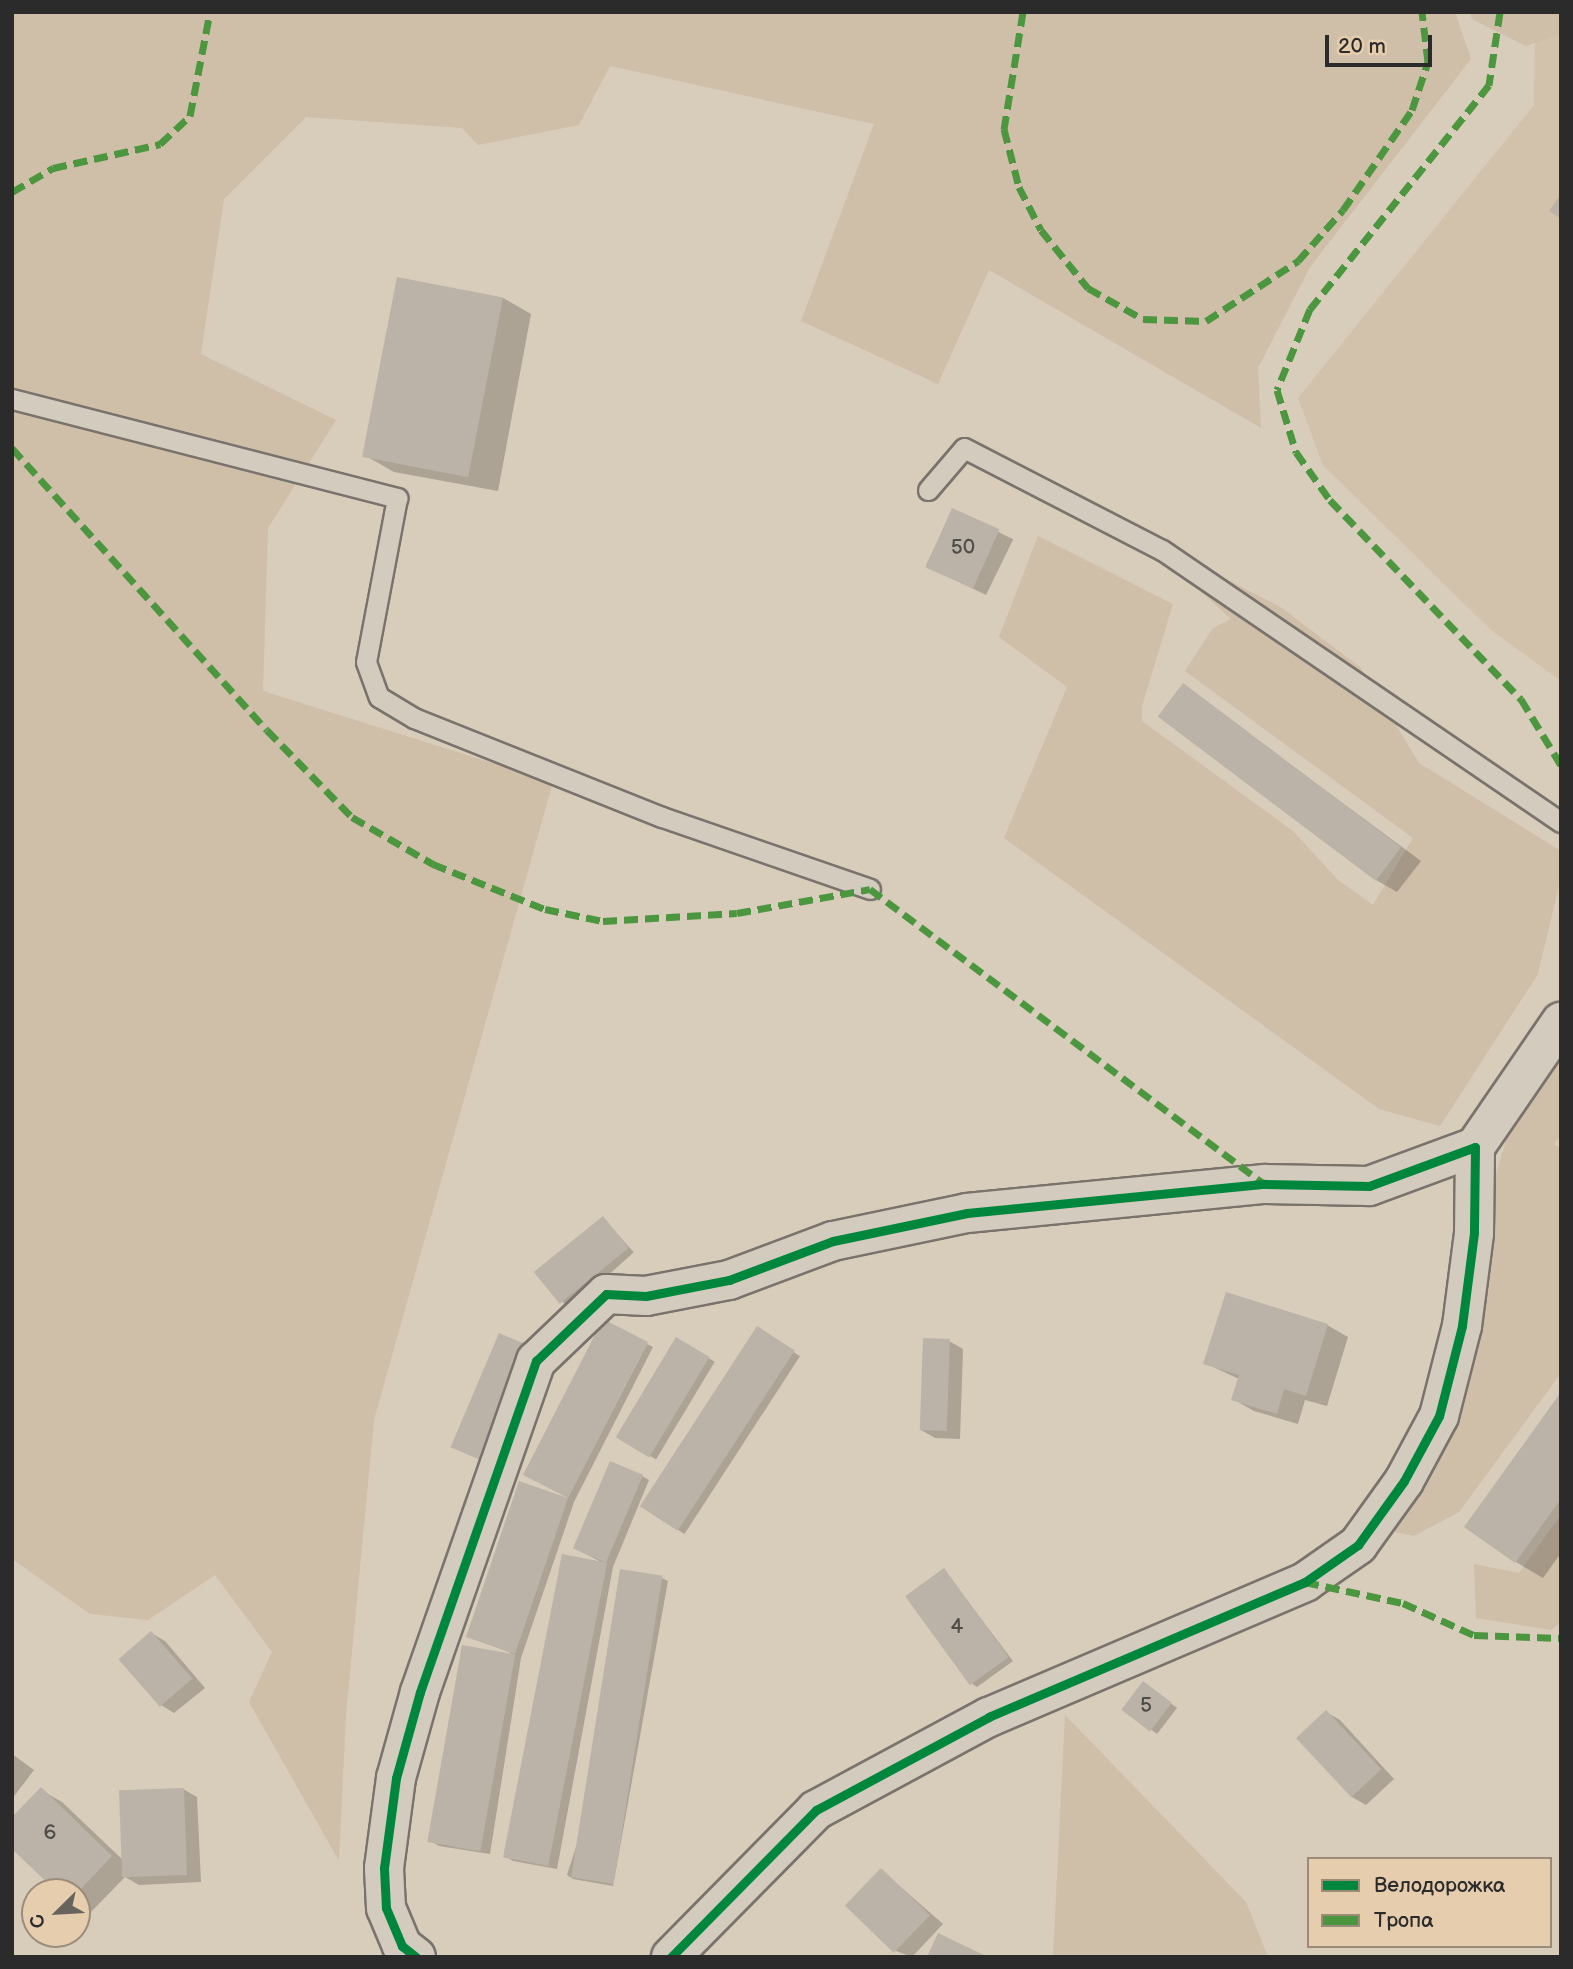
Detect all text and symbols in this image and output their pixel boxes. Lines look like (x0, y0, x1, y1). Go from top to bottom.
scale bar (1328, 21, 1435, 65)
text: 20 m (1338, 34, 1386, 59)
house number: 50 (951, 535, 975, 561)
house number: 4 (951, 1614, 963, 1640)
house number: 5 (1140, 1693, 1152, 1719)
house number: 6 (44, 1820, 56, 1846)
legend (1307, 1857, 1552, 1948)
text: Велодорожка (1374, 1873, 1505, 1898)
north arrow (21, 1878, 91, 1948)
text: Тропа (1374, 1908, 1434, 1933)
text: С (25, 1910, 51, 1932)

